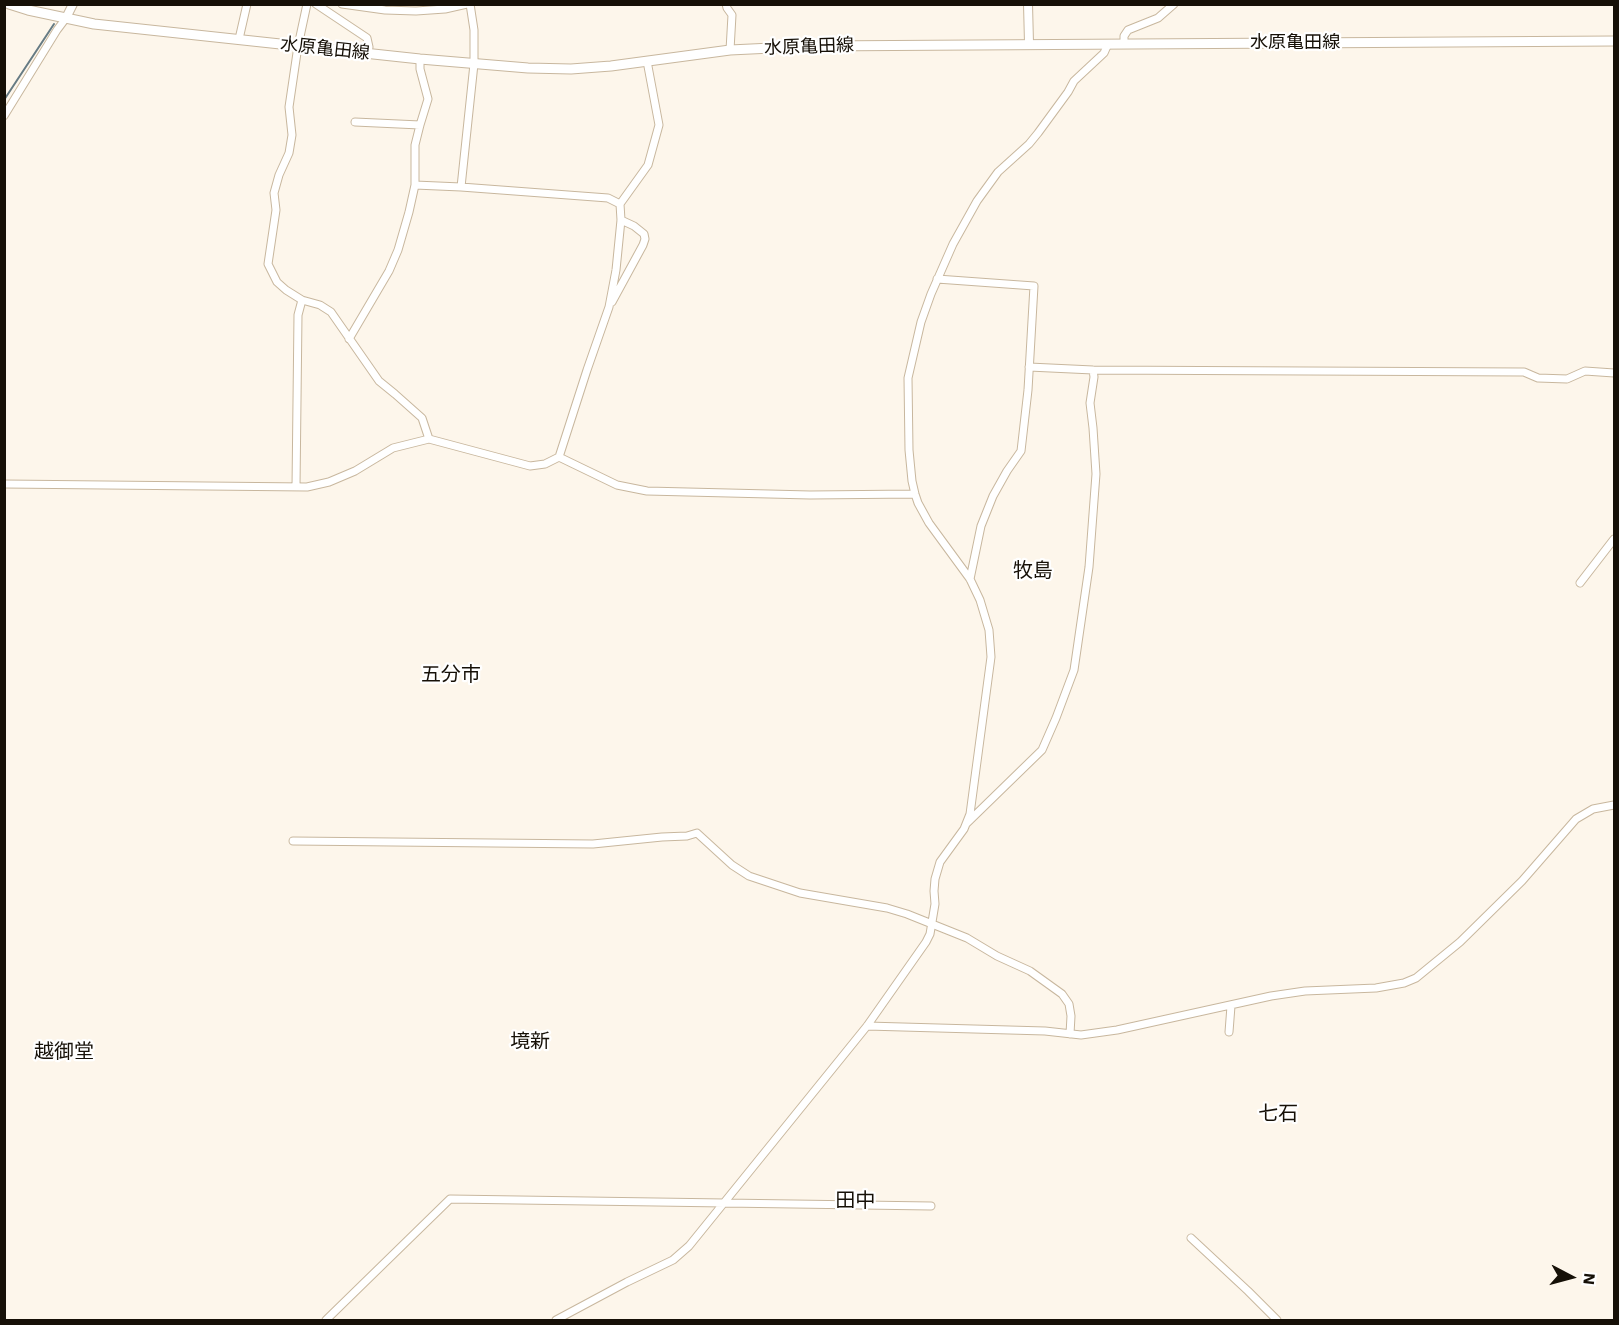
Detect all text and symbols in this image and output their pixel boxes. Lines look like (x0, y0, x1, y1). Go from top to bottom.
street label: 水原亀田線 (1250, 32, 1340, 54)
street label: 水原亀田線 (279, 34, 371, 64)
street label: 水原亀田線 (764, 35, 854, 59)
district label: 牧島 (1013, 559, 1053, 583)
district label: 五分市 (421, 663, 481, 687)
district label: 境新 (510, 1030, 550, 1054)
district label: 越御堂 (34, 1040, 94, 1064)
district label: 七石 (1258, 1102, 1298, 1126)
district label: 田中 (835, 1189, 875, 1213)
north arrow (1541, 1247, 1601, 1307)
text: N (1579, 1272, 1599, 1286)

